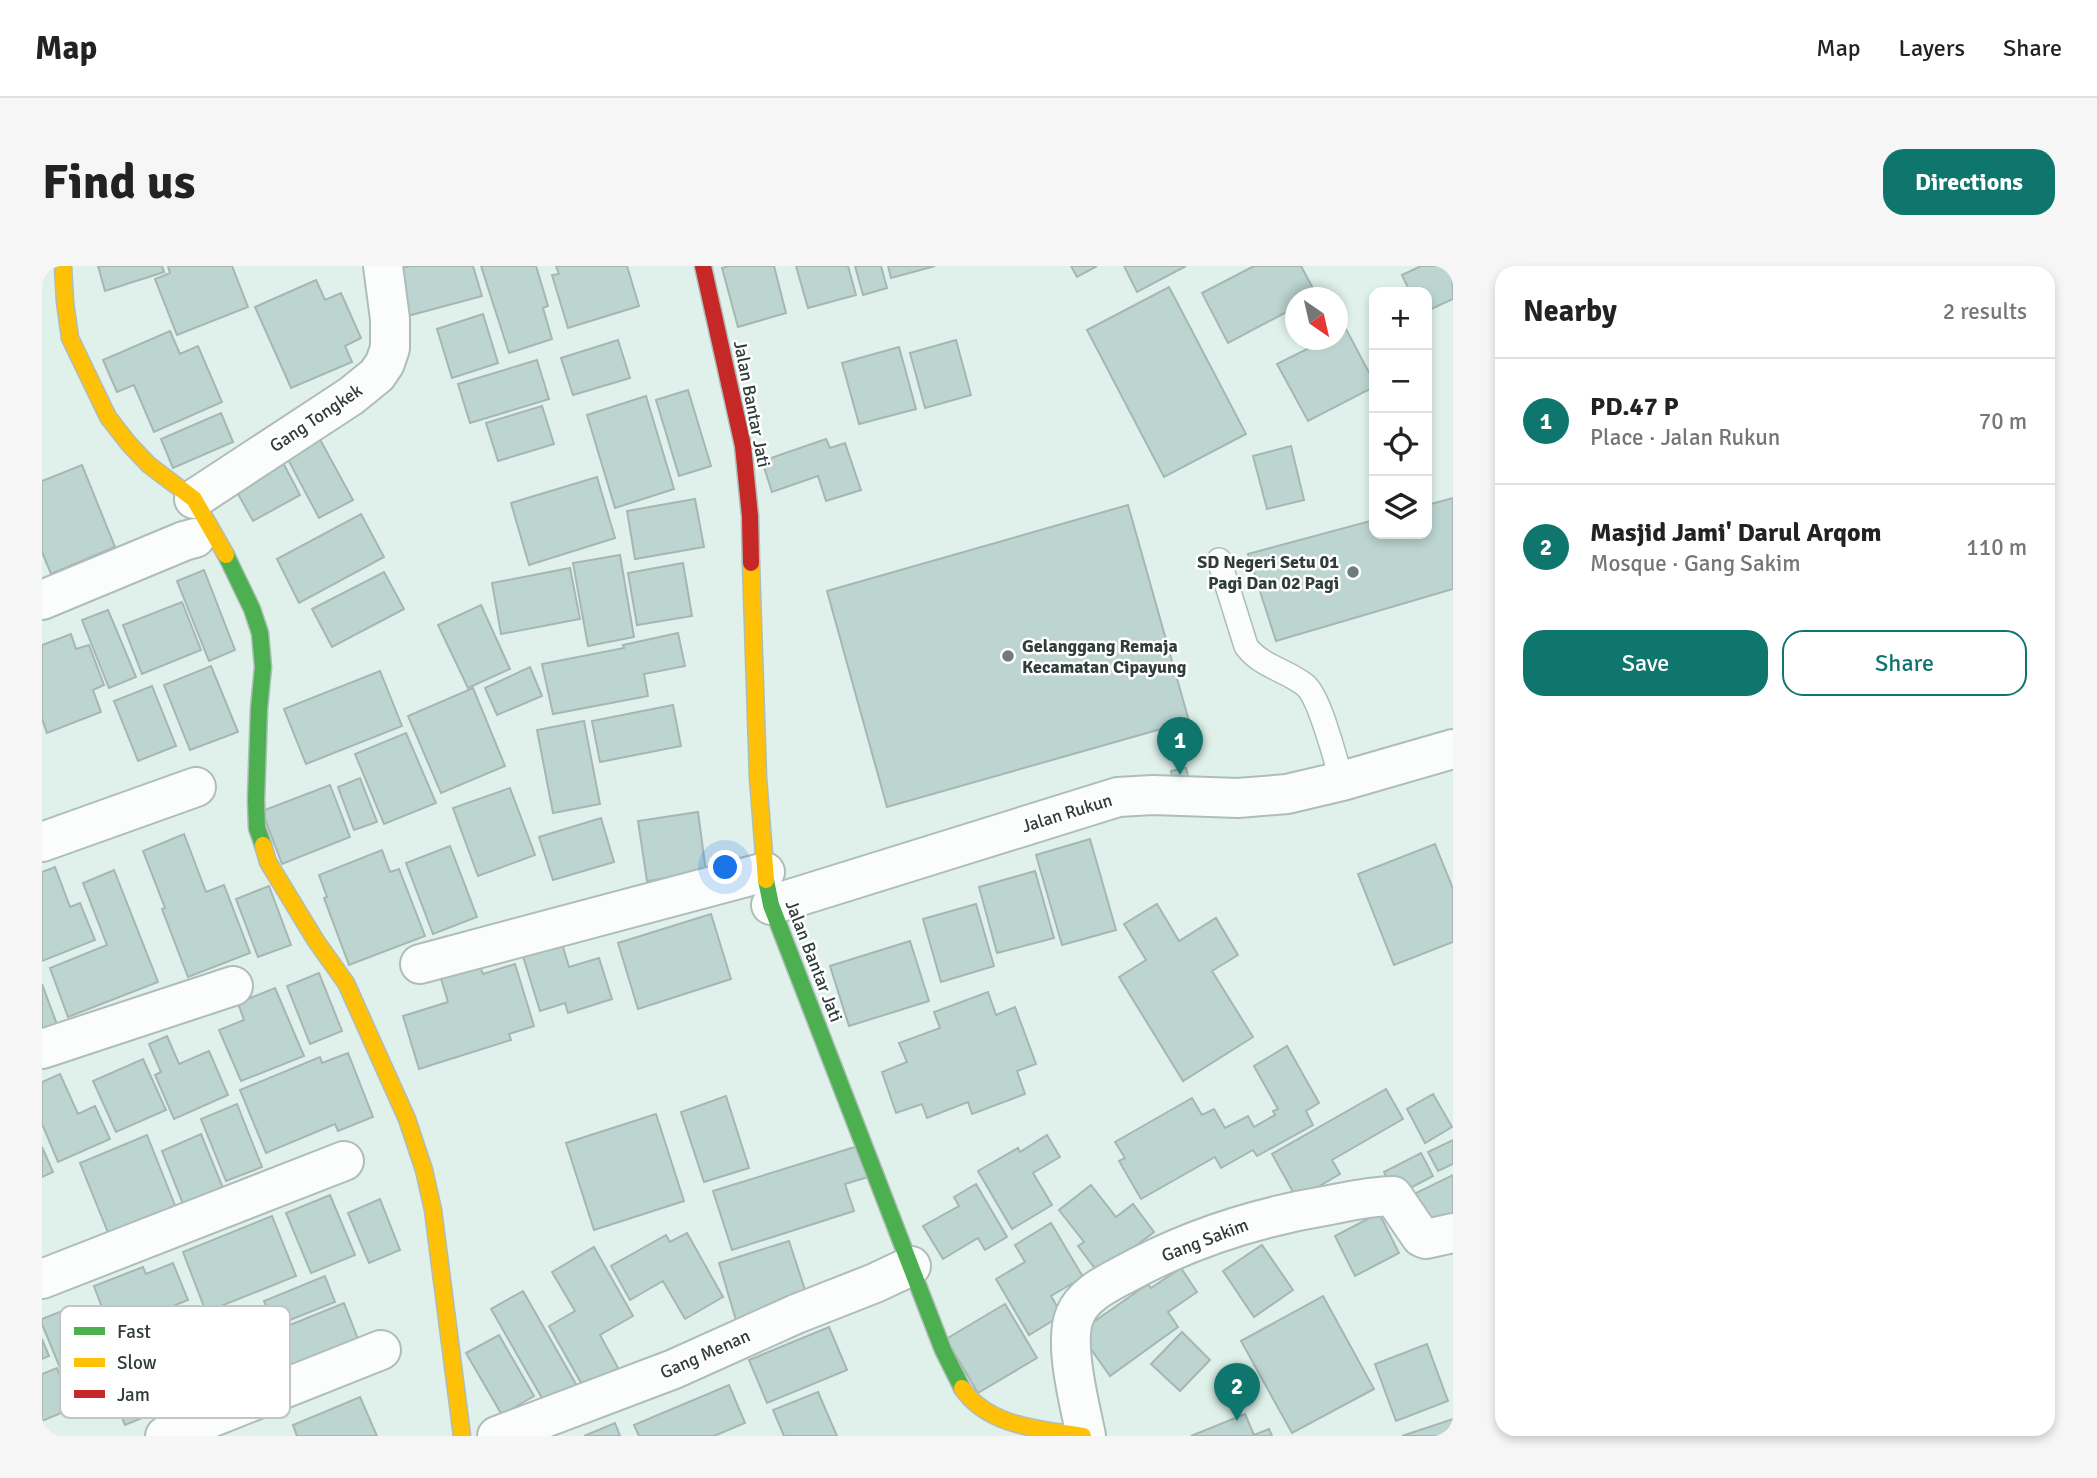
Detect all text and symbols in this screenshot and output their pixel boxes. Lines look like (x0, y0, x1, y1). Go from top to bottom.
text: Map (35, 28, 97, 69)
text: Map (1816, 33, 1861, 63)
text: Layers (1899, 33, 1965, 63)
text: Share (2003, 33, 2062, 63)
button: Directions (1883, 149, 2055, 215)
text: Find us (42, 152, 195, 212)
north arrow (1285, 287, 1348, 350)
map controls (1369, 287, 1432, 539)
button: + (1369, 287, 1432, 350)
text: Nearby (1523, 293, 1617, 330)
text: 2 results (1943, 297, 2027, 326)
street label: Jalan Bantar Jati (729, 339, 775, 469)
button: − (1369, 350, 1432, 413)
street label: Gang Tongkek (266, 379, 366, 457)
text: PD.47 P (1590, 391, 1679, 423)
text: 1 (1540, 407, 1552, 436)
text: 70 m (1979, 407, 2027, 436)
button: locate (1369, 413, 1432, 476)
text: Place · Jalan Rukun (1590, 423, 1780, 452)
button: layers (1369, 476, 1432, 539)
text: Masjid Jami' Darul Arqom (1590, 517, 1882, 549)
text: 2 (1540, 533, 1552, 562)
text: 110 m (1966, 533, 2027, 562)
text: Mosque · Gang Sakim (1590, 549, 1801, 578)
place label: SD Negeri Setu 01 Pagi Dan 02 Pagi (1197, 551, 1339, 594)
marker: SD Negeri Setu 01 Pagi Dan 02 Pagi (1345, 564, 1361, 580)
button: Save (1523, 630, 1768, 696)
button: Share (1782, 630, 2027, 696)
place label: Gelanggang Remaja Kecamatan Cipayung (1022, 635, 1187, 678)
marker: Gelanggang Remaja Kecamatan Cipayung (1000, 648, 1016, 664)
pin: 1 (1157, 717, 1203, 775)
street label: Jalan Rukun (1019, 789, 1115, 837)
your location (708, 850, 742, 884)
street label: Jalan Bantar Jati (781, 897, 847, 1025)
street label: Gang Sakim (1158, 1213, 1252, 1267)
legend (60, 1306, 290, 1418)
text: Fast (117, 1320, 151, 1344)
street label: Gang Menan (657, 1324, 753, 1384)
text: Slow (117, 1351, 157, 1375)
pin: 2 (1214, 1363, 1260, 1421)
text: Jam (117, 1383, 150, 1407)

